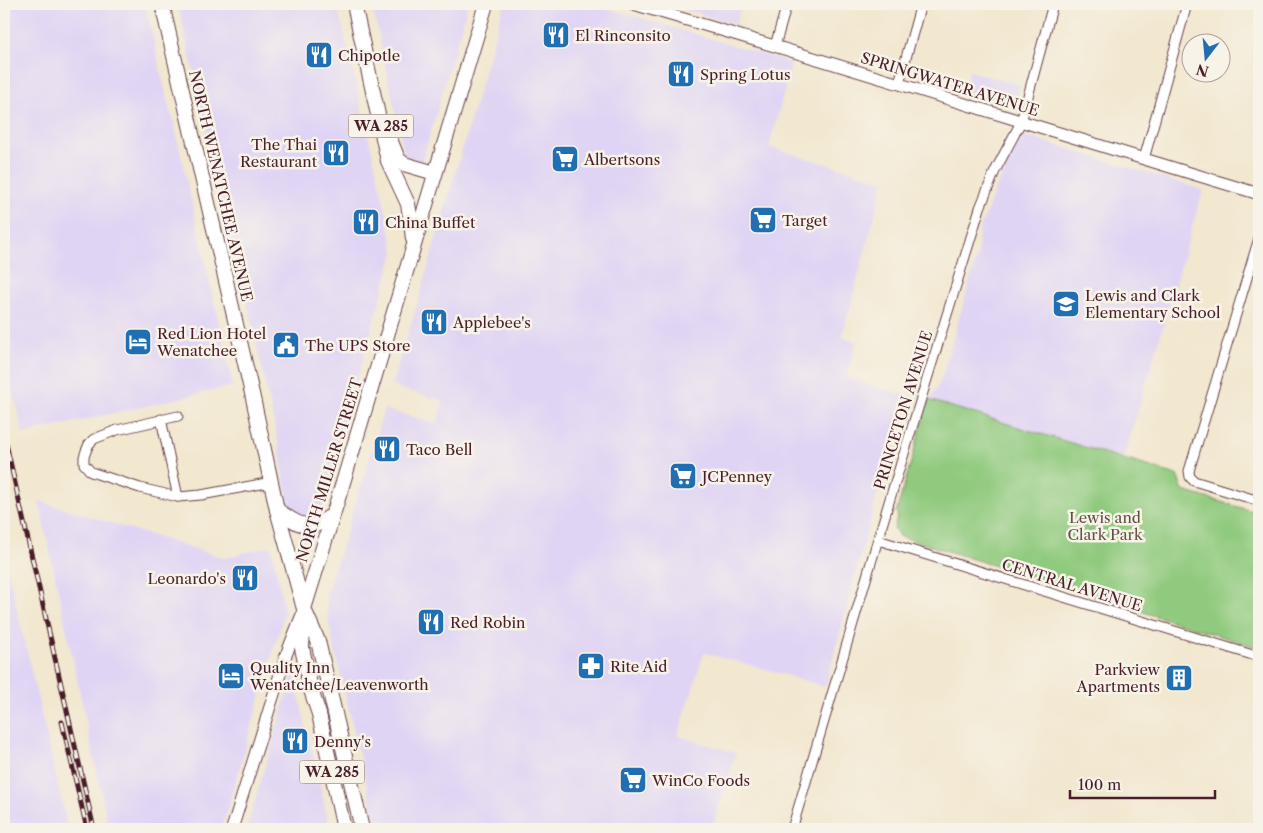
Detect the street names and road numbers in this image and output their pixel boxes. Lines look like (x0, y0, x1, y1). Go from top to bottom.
street label: SPRINGWATER AVENUE (858, 48, 1042, 120)
street label: NORTH WENATCHEE AVENUE (185, 68, 257, 304)
road number: WA 285 (348, 114, 414, 138)
street label: PRINCETON AVENUE (870, 328, 936, 492)
street label: NORTH MILLER STREET (292, 375, 366, 564)
street label: CENTRAL AVENUE (1000, 555, 1144, 615)
road number: WA 285 (300, 760, 364, 784)

